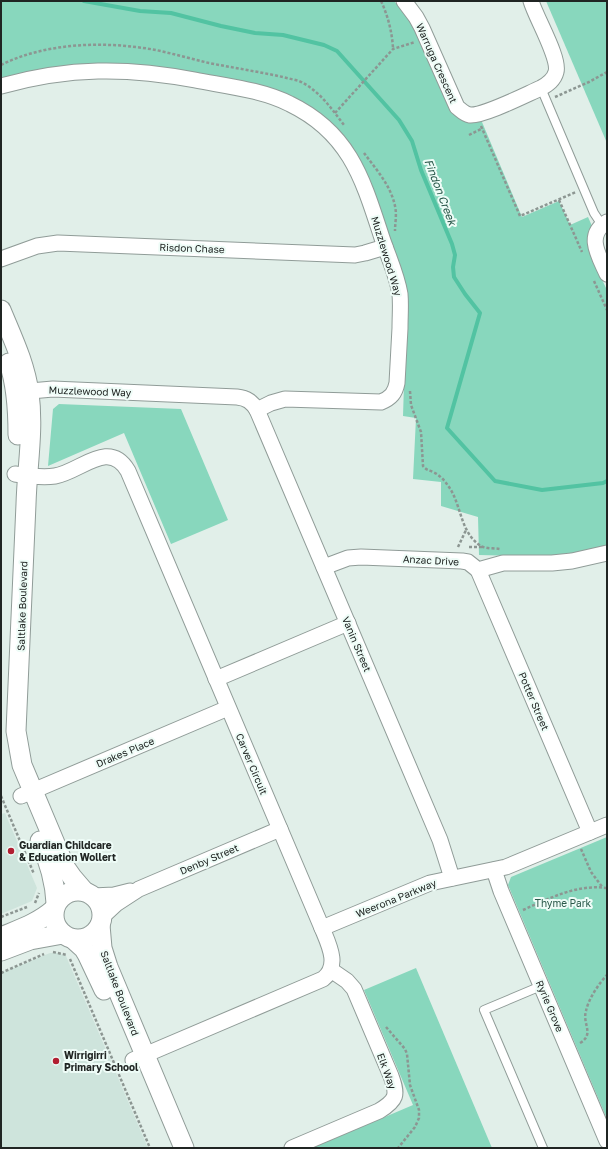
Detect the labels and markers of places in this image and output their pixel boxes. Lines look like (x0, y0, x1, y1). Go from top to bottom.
place label: Guardian Childcare & Education Wollert (19, 839, 116, 863)
marker: Guardian Childcare & Education Wollert (6, 846, 16, 856)
place label: Wirrigirri Primary School (64, 1049, 139, 1073)
marker: Wirrigirri Primary School (51, 1056, 61, 1066)

